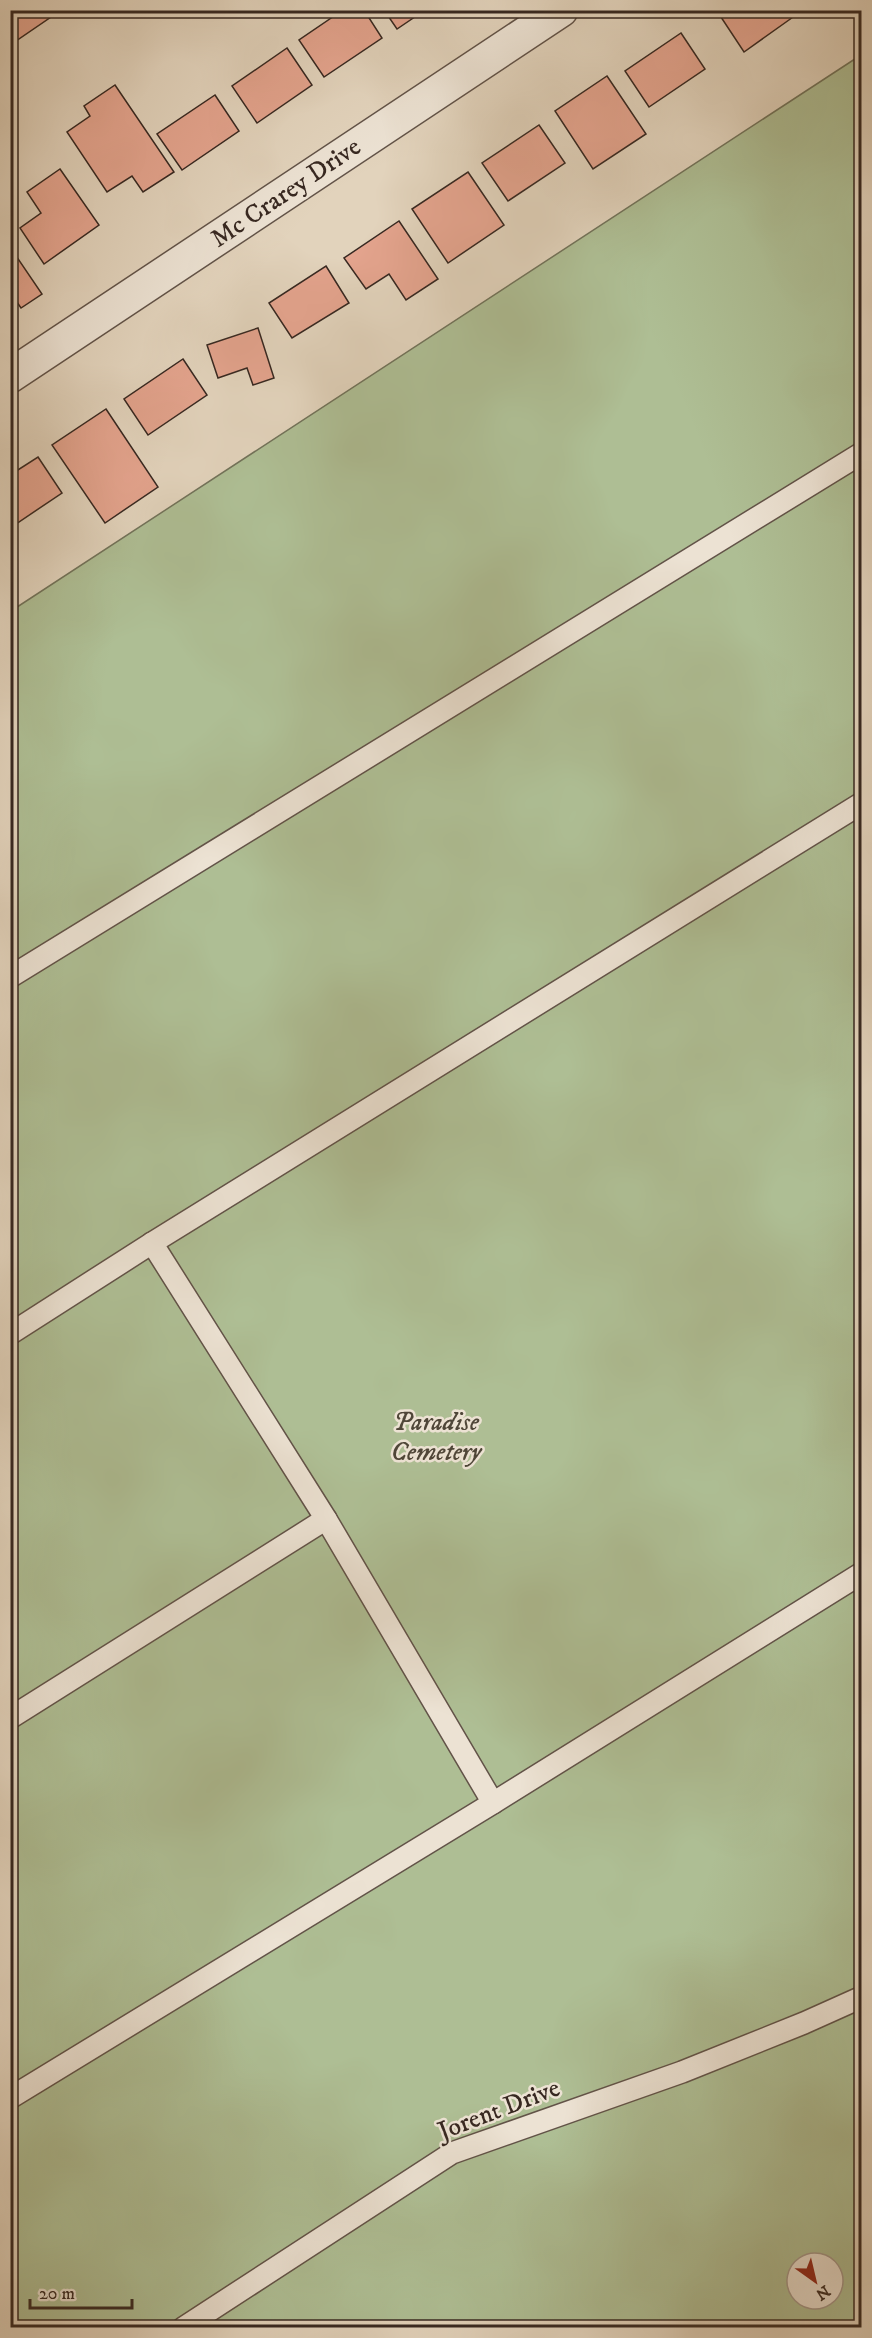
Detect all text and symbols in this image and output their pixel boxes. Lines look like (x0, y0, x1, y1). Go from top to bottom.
street label: Mc Crarey Drive (205, 131, 367, 255)
park label: Paradise Cemetery (391, 1406, 483, 1469)
street label: Jorent Drive (431, 2072, 565, 2149)
north arrow (785, 2251, 845, 2311)
scale bar (30, 2272, 132, 2310)
text: N (812, 2281, 834, 2305)
text: 20 m (39, 2283, 75, 2305)

